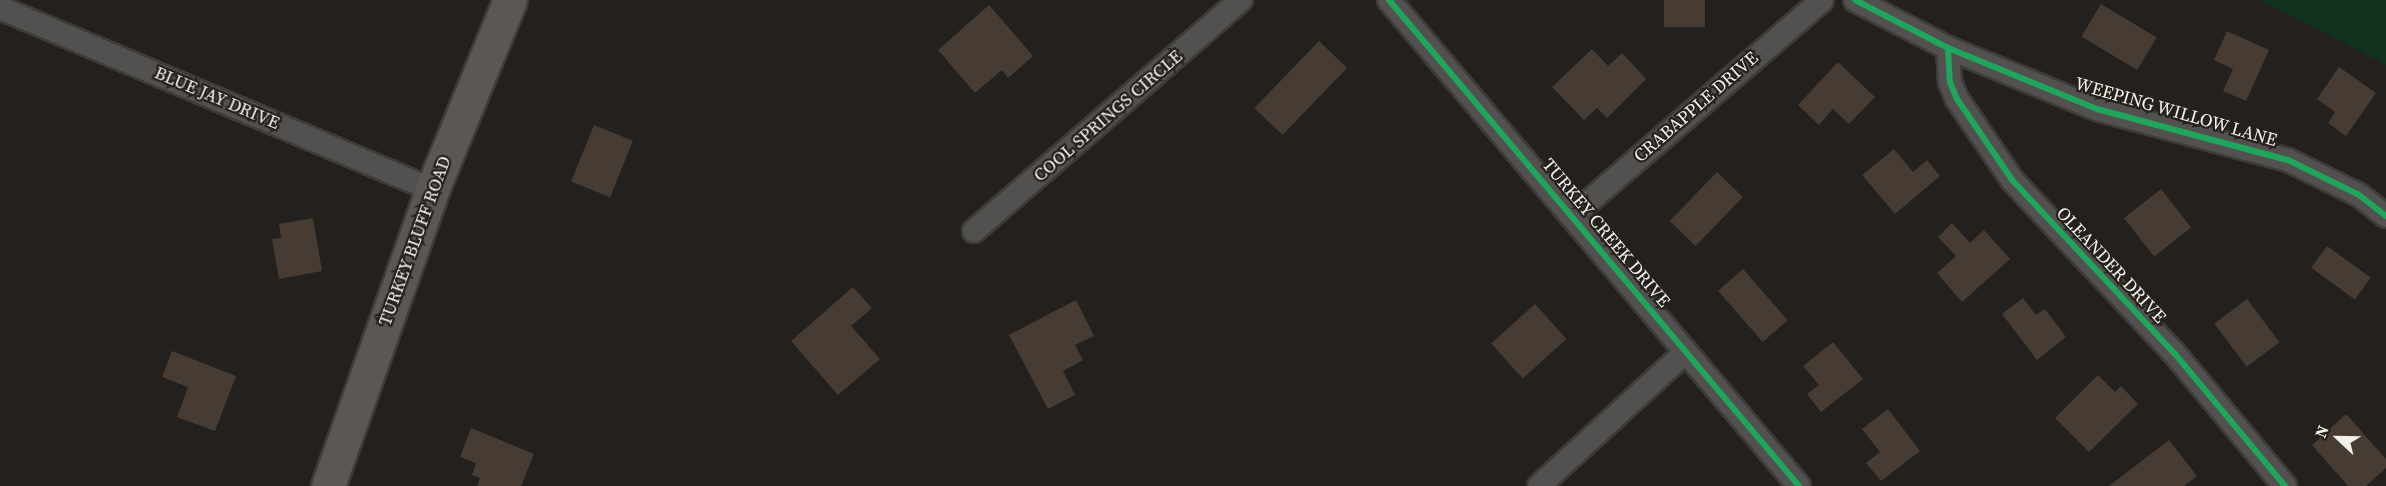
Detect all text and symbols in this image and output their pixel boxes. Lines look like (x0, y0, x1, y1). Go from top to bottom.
street label: COOL SPRINGS CIRCLE (1029, 46, 1187, 186)
street label: CRABAPPLE DRIVE (1629, 47, 1763, 167)
street label: BLUE JAY DRIVE (151, 62, 283, 134)
street label: WEEPING WILLOW LANE (2072, 73, 2280, 151)
street label: TURKEY BLUFF ROAD (374, 153, 456, 329)
street label: TURKEY CREEK DRIVE (1537, 154, 1675, 312)
street label: OLEANDER DRIVE (2052, 202, 2170, 328)
north arrow (2308, 408, 2368, 468)
text: N (2309, 422, 2334, 441)

